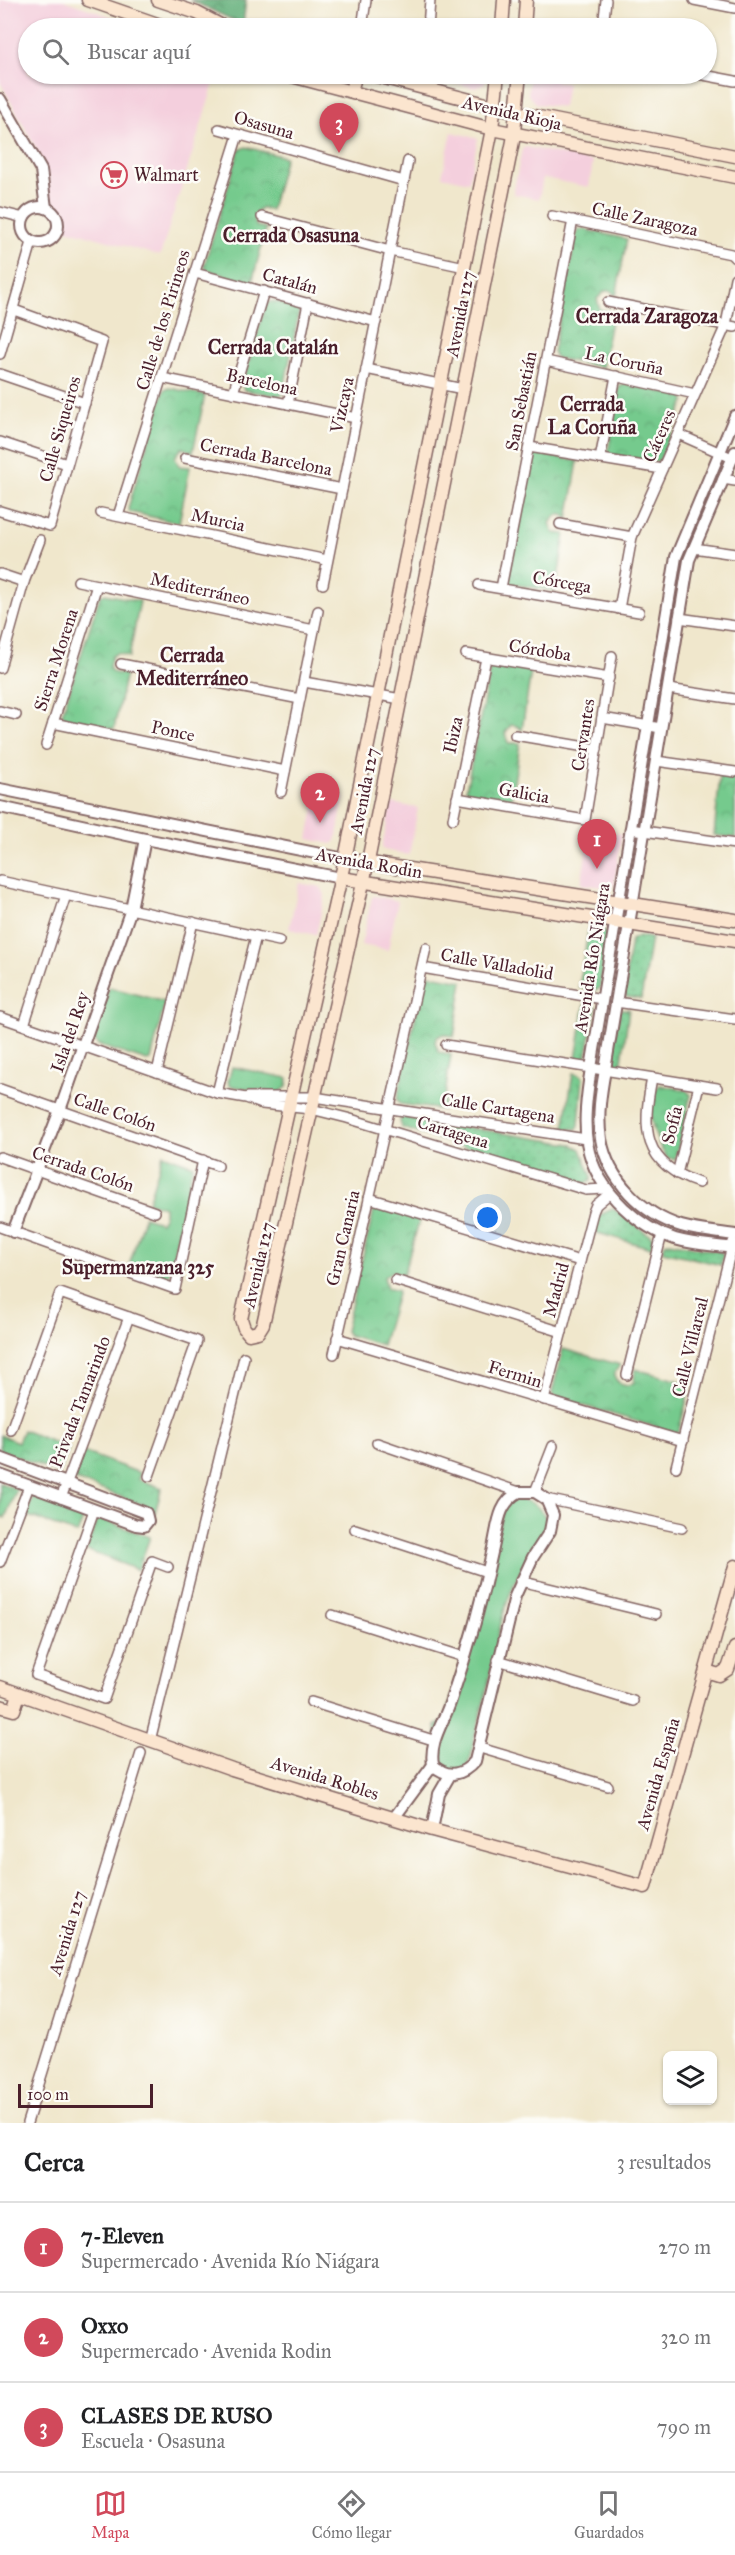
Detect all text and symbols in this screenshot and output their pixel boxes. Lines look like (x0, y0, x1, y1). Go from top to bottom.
search box (18, 18, 717, 84)
icon: search (39, 35, 72, 68)
text: Buscar aquí (87, 38, 190, 65)
street label: Avenida Rioja (459, 91, 564, 135)
pin: 3 (320, 104, 358, 153)
street label: Osasuna (231, 106, 297, 144)
supermarket icon: Walmart (99, 160, 129, 190)
place label: Walmart (134, 164, 199, 186)
street label: Calle Zaragoza (590, 197, 700, 242)
district label: Cerrada Osasuna (223, 223, 360, 247)
street label: Calle de los Pirineos (131, 247, 195, 393)
street label: Catalán (260, 263, 320, 299)
street label: Avenida 127 (441, 269, 479, 360)
district label: Cerrada Zaragoza (576, 304, 719, 329)
district label: Cerrada Catalán (208, 335, 338, 359)
street label: La Coruña (583, 342, 666, 380)
street label: San Sebastián (501, 349, 541, 453)
street label: Barcelona (224, 364, 300, 400)
street label: Calle Siqueiros (34, 373, 87, 485)
street label: Vizcaya (325, 375, 359, 436)
district label: Cerrada La Coruña (548, 392, 637, 439)
street label: Cáceres (638, 406, 680, 466)
street label: Cerrada Barcelona (198, 433, 334, 481)
street label: Murcia (189, 504, 247, 537)
street label: Córcega (531, 566, 593, 599)
street label: Mediterráneo (148, 568, 252, 610)
street label: Sierra Morena (29, 606, 83, 714)
street label: Córdoba (507, 634, 573, 666)
district label: Cerrada Mediterráneo (136, 643, 248, 690)
street label: Cervantes (566, 697, 600, 773)
street label: Ibiza (438, 714, 468, 756)
street label: Ponce (149, 716, 197, 746)
street label: Avenida 127 (345, 746, 383, 837)
pin: 2 (300, 774, 340, 823)
street label: Galicia (497, 778, 551, 808)
pin: 1 (578, 820, 616, 869)
street label: Avenida Rodin (313, 843, 424, 883)
street label: Avenida Río Niágara (569, 881, 616, 1036)
street label: Calle Valladolid (439, 943, 555, 985)
street label: Isla del Rey (46, 988, 94, 1075)
street label: Calle Colón (71, 1088, 160, 1136)
street label: Calle Cartagena (439, 1088, 557, 1129)
street label: Sofía (657, 1103, 687, 1146)
street label: Cartagena (414, 1111, 492, 1154)
street label: Cerrada Colón (29, 1141, 137, 1197)
street label: Gran Canaria (321, 1188, 365, 1288)
your location (473, 1203, 502, 1232)
street label: Avenida 127 (237, 1220, 279, 1311)
district label: Supermanzana 325 (62, 1255, 215, 1280)
street label: Madrid (538, 1260, 574, 1320)
street label: Calle Villareal (667, 1295, 713, 1399)
street label: Privada Tamarindo (45, 1333, 115, 1471)
street label: Fermin (485, 1355, 545, 1393)
street label: Avenida España (631, 1715, 685, 1834)
street label: Avenida Robles (267, 1751, 382, 1805)
street label: Avenida 127 (43, 1888, 90, 1979)
map controls (663, 2051, 717, 2105)
button: layers (663, 2051, 717, 2105)
scale bar (18, 2081, 153, 2108)
text: 100 m (27, 2085, 69, 2104)
text: Cerca (24, 2146, 84, 2178)
text: 3 resultados (617, 2150, 711, 2174)
text: 7-Eleven (81, 2222, 164, 2249)
text: 1 (40, 2235, 47, 2259)
text: 270 m (658, 2235, 711, 2259)
text: Supermercado · Avenida Río Niágara (81, 2249, 380, 2273)
text: Oxxo (81, 2312, 128, 2339)
text: 2 (39, 2325, 48, 2349)
text: 320 m (660, 2325, 711, 2349)
text: Supermercado · Avenida Rodin (81, 2339, 332, 2363)
text: CLASES DE RUSO (81, 2402, 272, 2429)
text: 3 (40, 2415, 48, 2439)
text: 790 m (657, 2415, 711, 2439)
text: Escuela · Osasuna (81, 2429, 225, 2453)
tab: Mapa (91, 2487, 129, 2542)
tab: Cómo llegar (312, 2487, 391, 2542)
tab: Guardados (574, 2487, 644, 2542)

